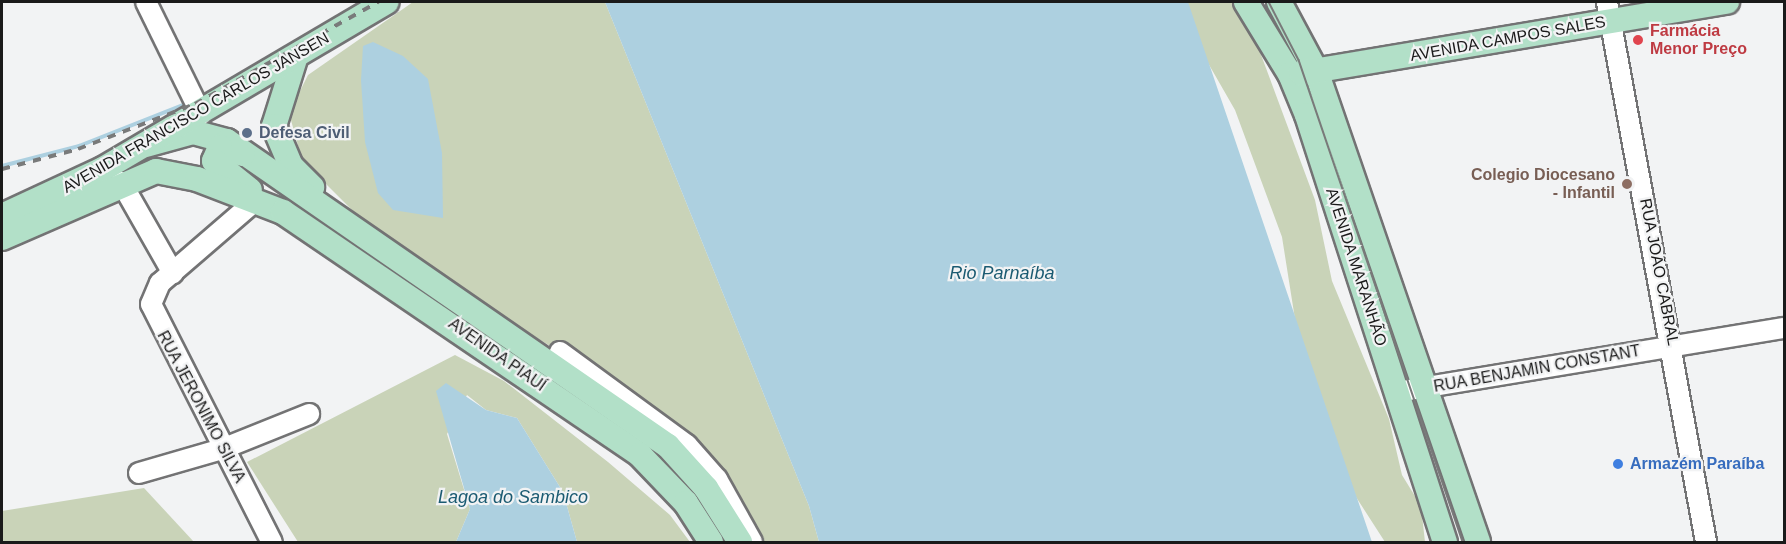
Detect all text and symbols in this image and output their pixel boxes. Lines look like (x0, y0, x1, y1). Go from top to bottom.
street label: AVENIDA CAMPOS SALES (1408, 12, 1608, 66)
place label: Farmácia Menor Preço (1650, 21, 1747, 59)
street label: AVENIDA FRANCISCO CARLOS JANSEN (59, 28, 333, 198)
marker: Farmácia Menor Preço (1631, 33, 1645, 47)
place label: Defesa Civil (259, 123, 350, 143)
marker: Defesa Civil (240, 126, 254, 140)
place label: Colegio Diocesano - Infantil (1471, 165, 1615, 203)
marker: Colegio Diocesano - Infantil (1620, 177, 1634, 191)
street label: AVENIDA MARANHÃO (1321, 185, 1391, 349)
street label: RUA JOÃO CABRAL (1635, 196, 1683, 348)
water label: Rio Parnaíba (949, 262, 1055, 284)
street label: AVENIDA PIAUÍ (444, 314, 550, 396)
street label: RUA JERONIMO SILVA (153, 327, 249, 487)
street label: RUA BENJAMIN CONSTANT (1432, 341, 1642, 397)
place label: Armazém Paraíba (1630, 454, 1764, 474)
marker: Armazém Paraíba (1611, 457, 1625, 471)
water label: Lagoa do Sambico (438, 486, 588, 508)

